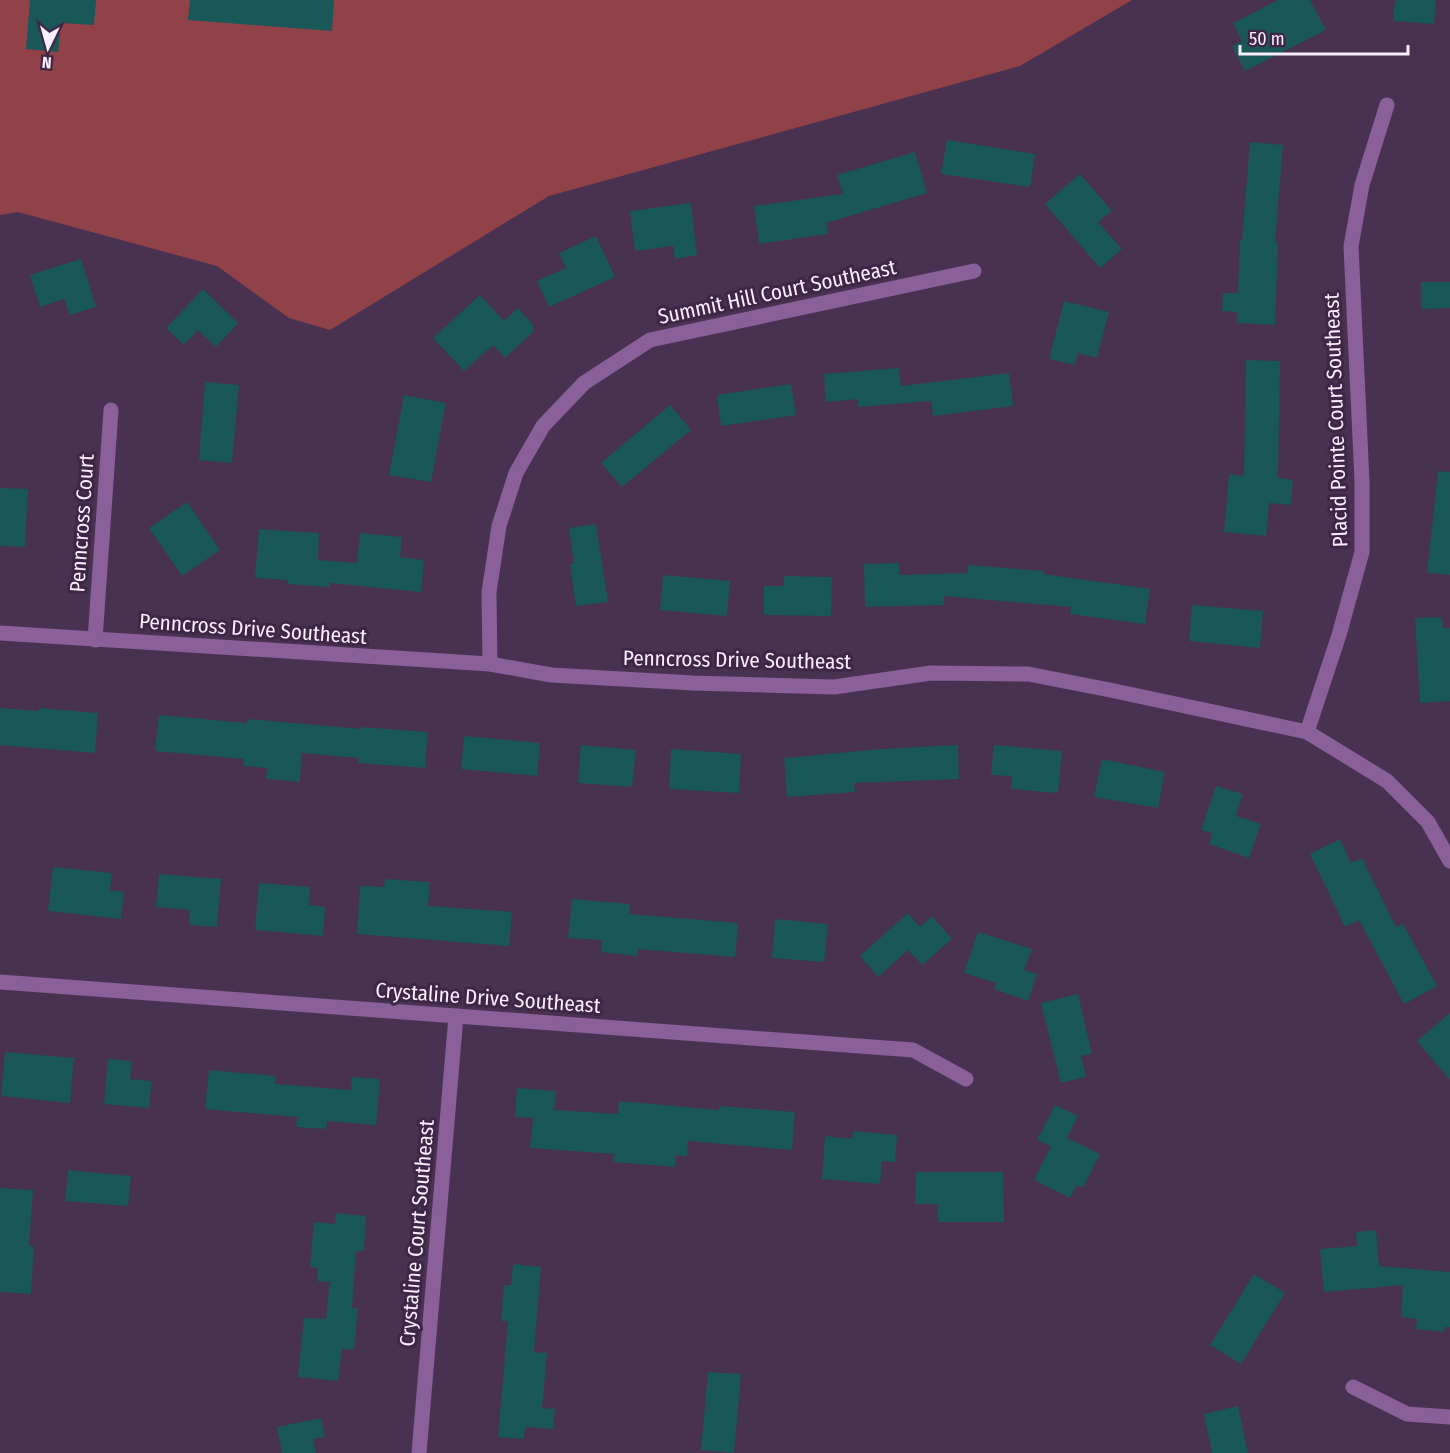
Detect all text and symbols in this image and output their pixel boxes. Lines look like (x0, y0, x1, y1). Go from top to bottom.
north arrow (18, 18, 78, 78)
scale bar (1240, 18, 1408, 56)
text: 50 m (1249, 28, 1285, 50)
text: N (41, 53, 52, 72)
street label: Summit Hill Court Southeast (656, 254, 899, 330)
street label: Placid Pointe Court Southeast (1319, 292, 1353, 548)
street label: Penncross Court (64, 453, 100, 593)
street label: Penncross Drive Southeast (138, 608, 368, 650)
street label: Penncross Drive Southeast (623, 645, 851, 675)
street label: Crystaline Drive Southeast (374, 977, 602, 1019)
street label: Crystaline Court Southeast (394, 1118, 440, 1348)

